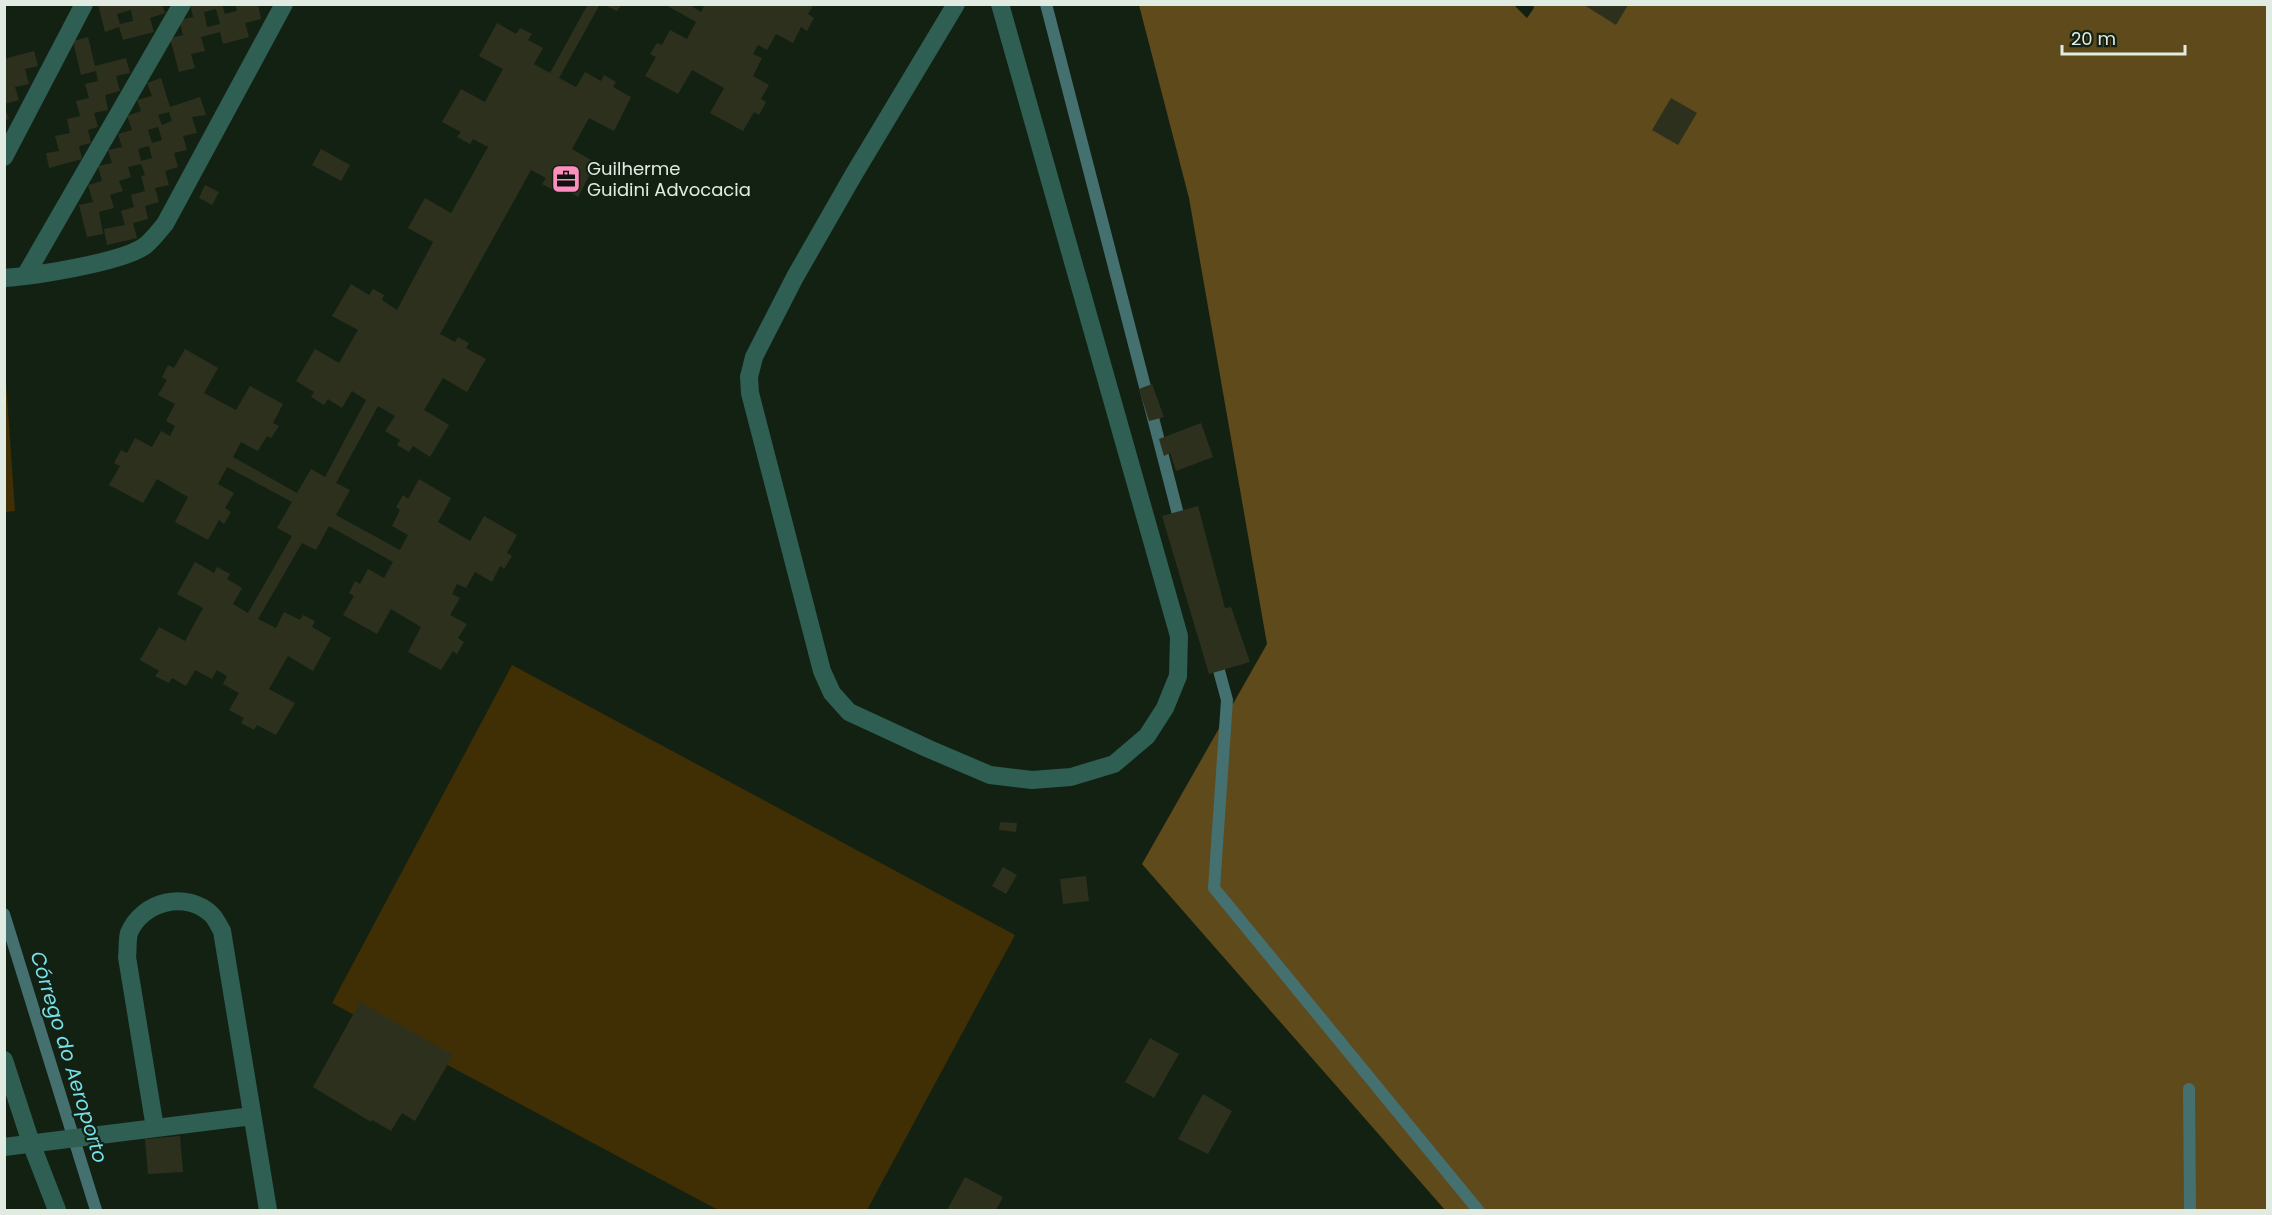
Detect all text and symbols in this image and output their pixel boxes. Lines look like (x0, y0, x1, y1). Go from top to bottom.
scale bar (2062, 18, 2185, 56)
text: 20 m (2071, 26, 2116, 51)
place label: Guilherme Guidini Advocacia (587, 156, 751, 202)
office icon: Guilherme Guidini Advocacia (550, 163, 582, 195)
water label: Córrego do Aeroporto (23, 948, 115, 1166)

